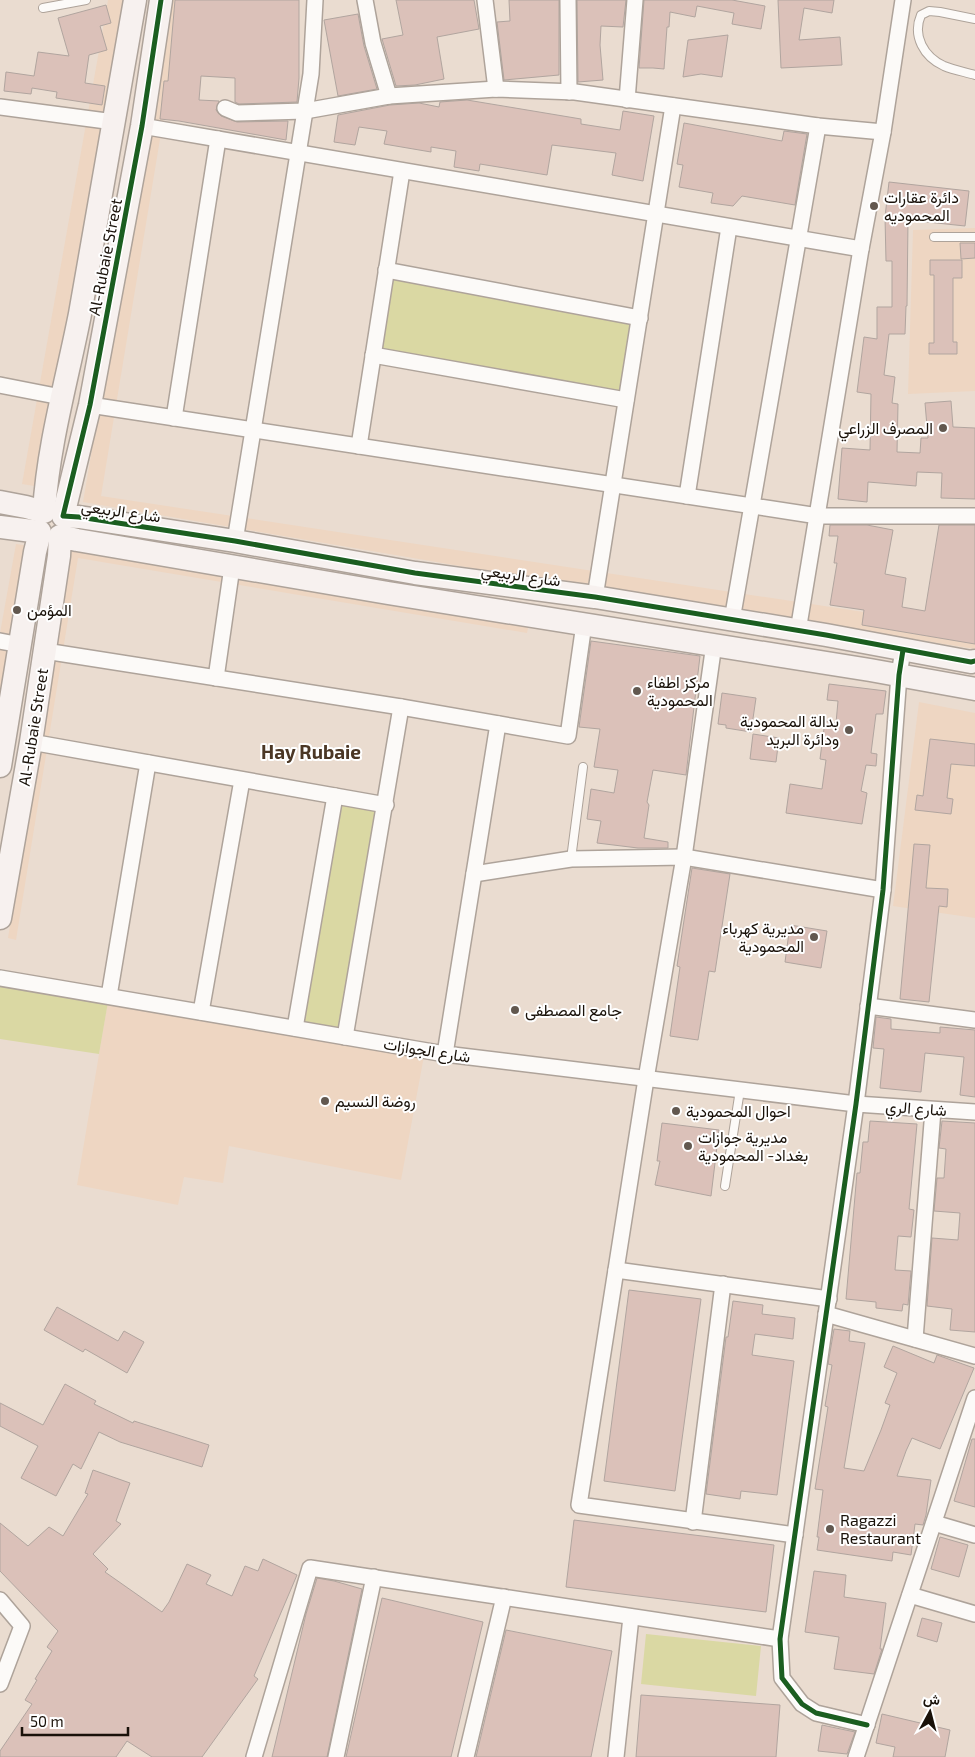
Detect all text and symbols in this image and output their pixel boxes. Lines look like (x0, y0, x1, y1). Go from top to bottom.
place label: دائرة عقارات المحموديه (884, 187, 959, 226)
street label: Al-Rubaie Street (84, 197, 125, 317)
marker: دائرة عقارات المحموديه (868, 200, 880, 212)
place label: المصرف الزراعي (838, 418, 933, 442)
marker: المصرف الزراعي (937, 422, 949, 434)
street label: شارع الربيعي (79, 496, 162, 530)
street label: شارع الربيعي (479, 560, 562, 594)
place label: المؤمن (27, 600, 72, 621)
marker: المؤمن (11, 604, 23, 616)
street label: Al-Rubaie Street (14, 667, 51, 787)
place label: مركز اطفاء المحمودية (647, 672, 713, 711)
marker: مركز اطفاء المحمودية (631, 685, 643, 697)
place label: بدالة المحمودية ودائرة البريد (740, 711, 839, 750)
marker: بدالة المحمودية ودائرة البريد (843, 724, 855, 736)
district label: Hay Rubaie (261, 740, 361, 764)
place label: مديرية كهرباء المحمودية (722, 918, 804, 957)
marker: مديرية كهرباء المحمودية (808, 931, 820, 943)
place label: جامع المصطفى (525, 1000, 622, 1022)
marker: جامع المصطفى (509, 1004, 521, 1016)
street label: شارع الجوازات (382, 1033, 472, 1069)
place label: روضة النسيم (335, 1091, 416, 1112)
marker: روضة النسيم (319, 1095, 331, 1107)
street label: شارع الري (884, 1096, 947, 1124)
place label: احوال المحمودية (686, 1101, 791, 1122)
marker: احوال المحمودية (670, 1105, 682, 1117)
place label: مديرية جوازات بغداد- المحمودية (698, 1127, 808, 1166)
marker: مديرية جوازات بغداد- المحمودية (682, 1140, 694, 1152)
place label: Ragazzi Restaurant (840, 1510, 921, 1547)
marker: Ragazzi Restaurant (824, 1523, 836, 1535)
north arrow (905, 1687, 955, 1737)
text: ش (922, 1689, 941, 1709)
scale bar (22, 1704, 129, 1736)
text: 50 m (30, 1712, 64, 1730)

